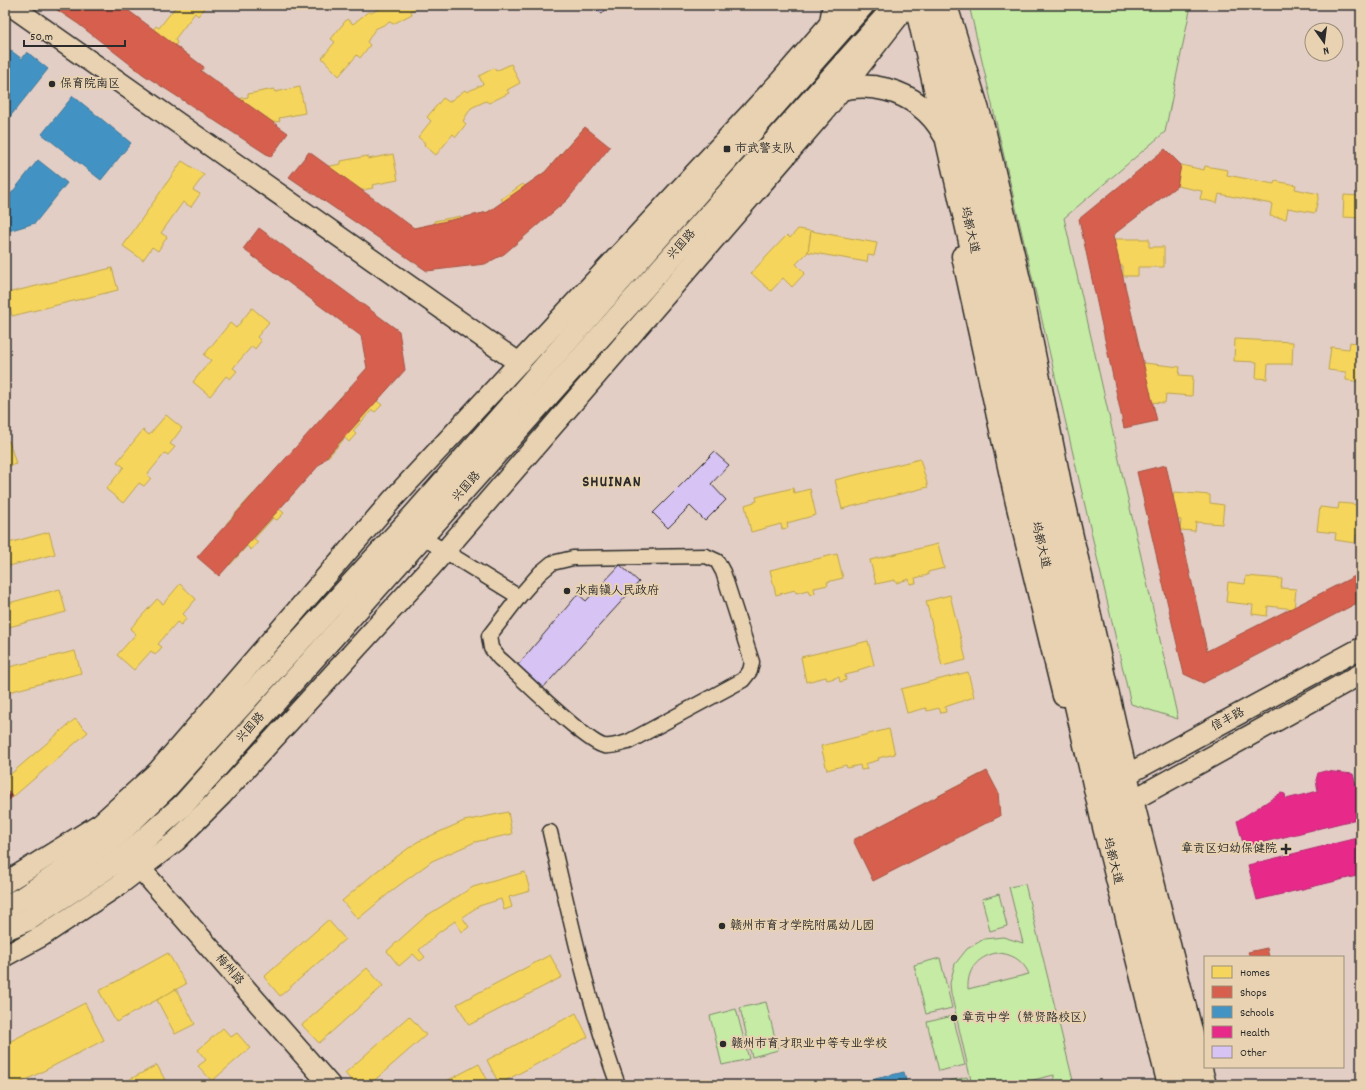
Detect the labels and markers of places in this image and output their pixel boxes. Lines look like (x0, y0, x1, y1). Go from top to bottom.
place label: 保育院南区 (60, 76, 120, 93)
marker: 保育院南区 (47, 79, 57, 89)
place label: 市武警支队 (735, 141, 795, 158)
marker: 市武警支队 (722, 144, 732, 154)
place label: 水南镇人民政府 (575, 583, 659, 600)
marker: 水南镇人民政府 (562, 586, 572, 596)
place label: 章贡区妇幼保健院 (1181, 841, 1277, 858)
marker: 章贡区妇幼保健院 (1280, 843, 1292, 855)
place label: 赣州市育才学院附属幼儿园 (730, 918, 874, 935)
marker: 赣州市育才学院附属幼儿园 (717, 921, 727, 931)
place label: 章贡中学（赞贤路校区） (962, 1010, 1094, 1027)
marker: 章贡中学（赞贤路校区） (949, 1013, 959, 1023)
place label: 赣州市育才职业中等专业学校 (731, 1036, 887, 1053)
marker: 赣州市育才职业中等专业学校 (718, 1039, 728, 1049)

